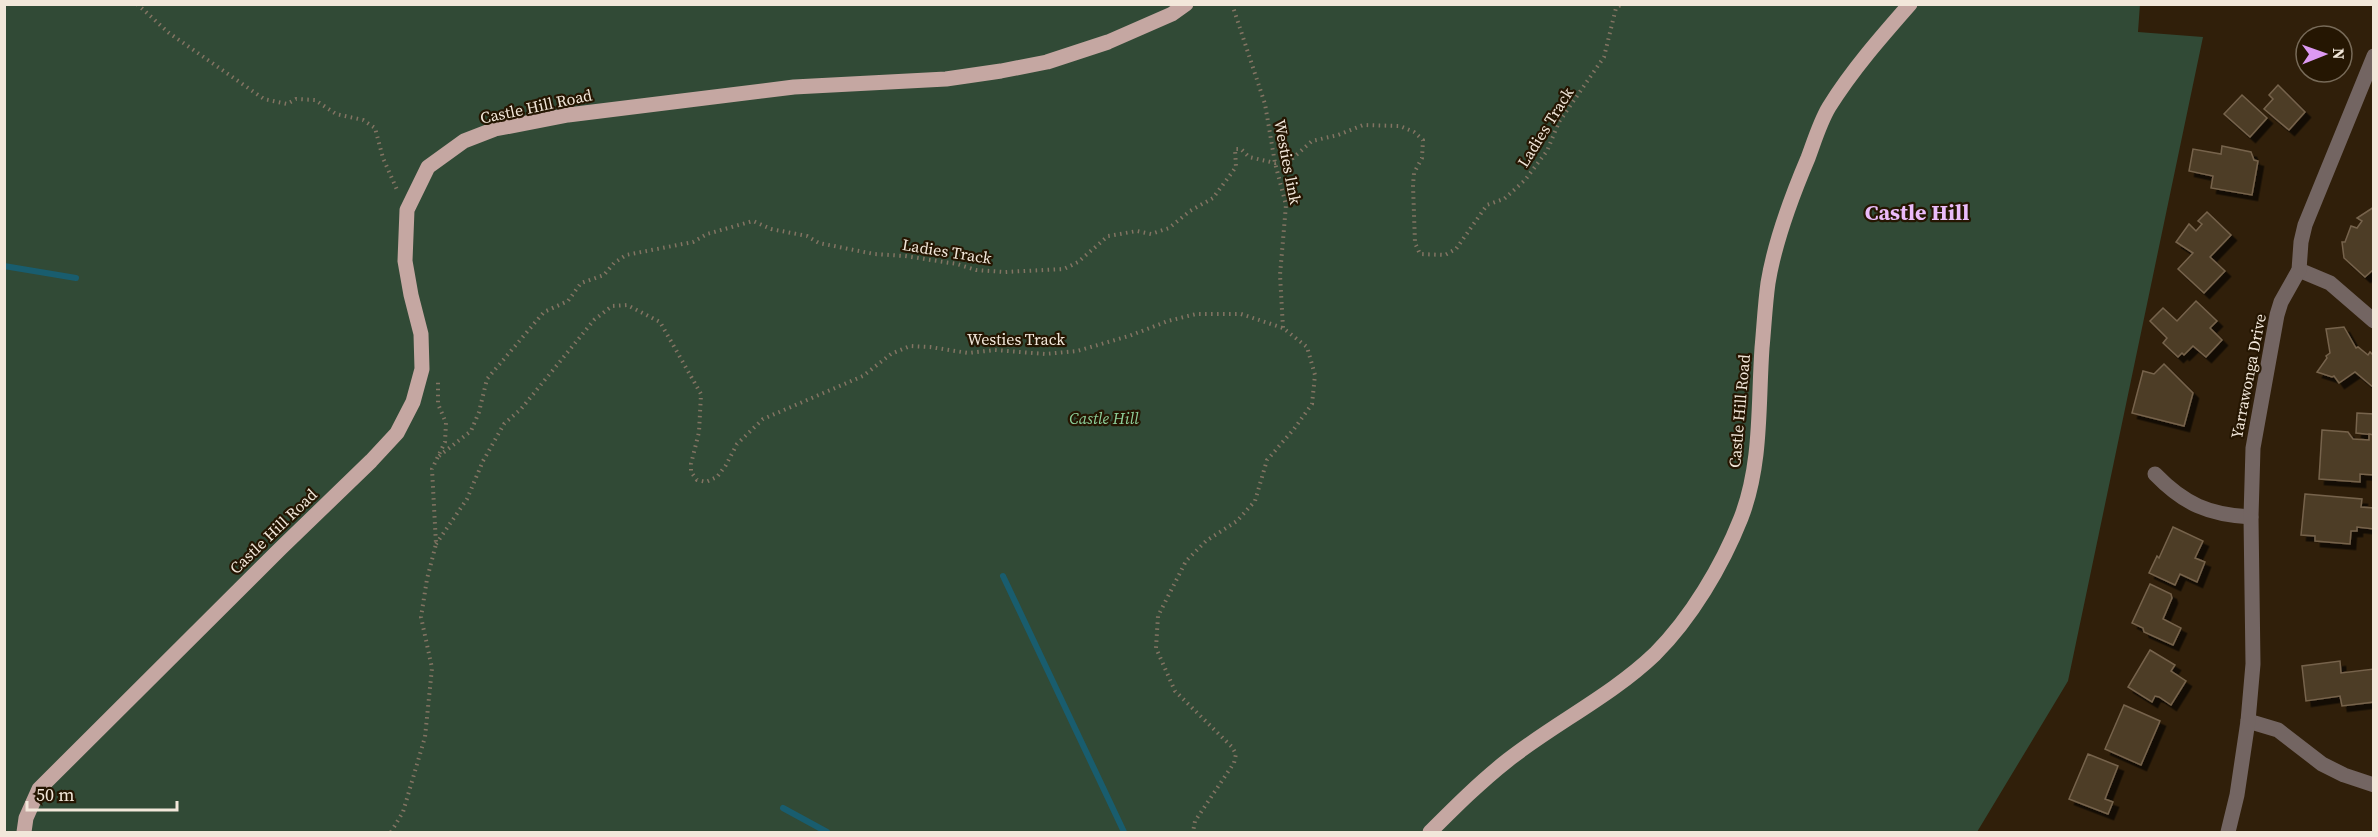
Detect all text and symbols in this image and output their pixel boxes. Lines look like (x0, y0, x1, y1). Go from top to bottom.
north arrow (2294, 24, 2354, 84)
text: N (2328, 48, 2350, 60)
street label: Castle Hill Road (478, 83, 594, 129)
street label: Ladies Track (1512, 83, 1578, 171)
street label: Westies link (1269, 118, 1307, 207)
district label: Castle Hill (1865, 197, 1969, 227)
street label: Ladies Track (901, 233, 994, 269)
street label: Yarrawonga Drive (2225, 312, 2271, 440)
street label: Westies Track (967, 328, 1065, 350)
street label: Castle Hill Road (1723, 353, 1755, 469)
park label: Castle Hill (1069, 407, 1139, 429)
street label: Castle Hill Road (224, 484, 322, 578)
scale bar (27, 774, 177, 812)
text: 50 m (36, 782, 74, 807)

